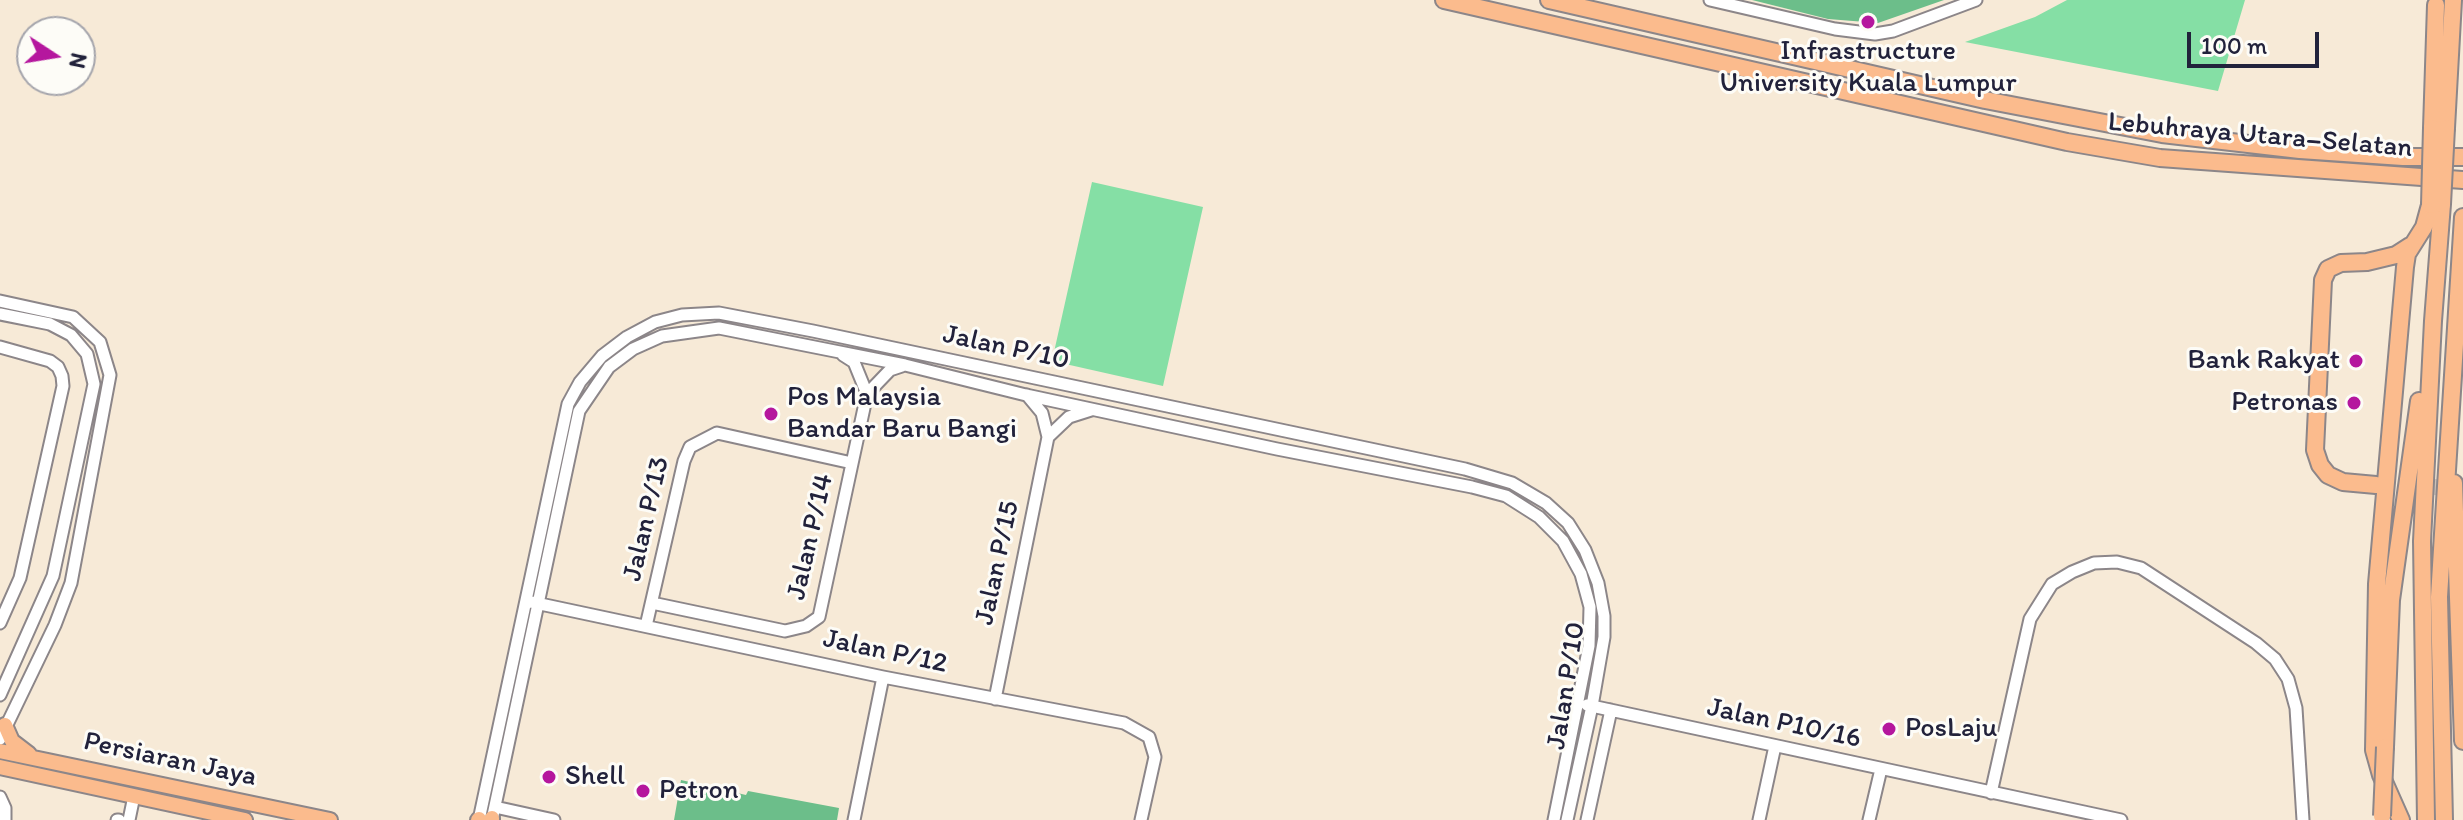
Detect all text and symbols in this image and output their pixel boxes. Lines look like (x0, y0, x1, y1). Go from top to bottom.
marker: Infrastructure University Kuala Lumpur (1859, 13, 1877, 31)
north arrow (16, 16, 96, 96)
scale bar (2191, 16, 2323, 66)
text: 100 m (2201, 31, 2267, 60)
place label: Infrastructure University Kuala Lumpur (1719, 35, 2017, 101)
text: N (63, 51, 93, 71)
street label: Lebuhraya Utara–Selatan (2106, 106, 2414, 166)
street label: Jalan P/10 (940, 318, 1072, 378)
place label: Bank Rakyat (2188, 344, 2340, 378)
marker: Bank Rakyat (2347, 352, 2365, 370)
place label: Pos Malaysia Bandar Baru Bangi (787, 381, 1017, 447)
place label: Petronas (2231, 386, 2338, 420)
marker: Petronas (2345, 394, 2363, 412)
marker: Pos Malaysia Bandar Baru Bangi (762, 405, 780, 423)
street label: Jalan P/13 (616, 454, 678, 584)
street label: Jalan P/14 (780, 471, 842, 603)
street label: Jalan P/15 (968, 498, 1028, 628)
street label: Jalan P/10 (1540, 620, 1594, 752)
street label: Jalan P/12 (820, 622, 950, 682)
street label: Jalan P10/16 (1704, 691, 1864, 757)
place label: PosLaju (1905, 712, 1997, 746)
marker: PosLaju (1880, 720, 1898, 738)
street label: Persiaran Jaya (80, 725, 260, 795)
place label: Shell (565, 760, 625, 794)
marker: Shell (540, 768, 558, 786)
place label: Petron (659, 774, 739, 808)
marker: Petron (634, 782, 652, 800)

